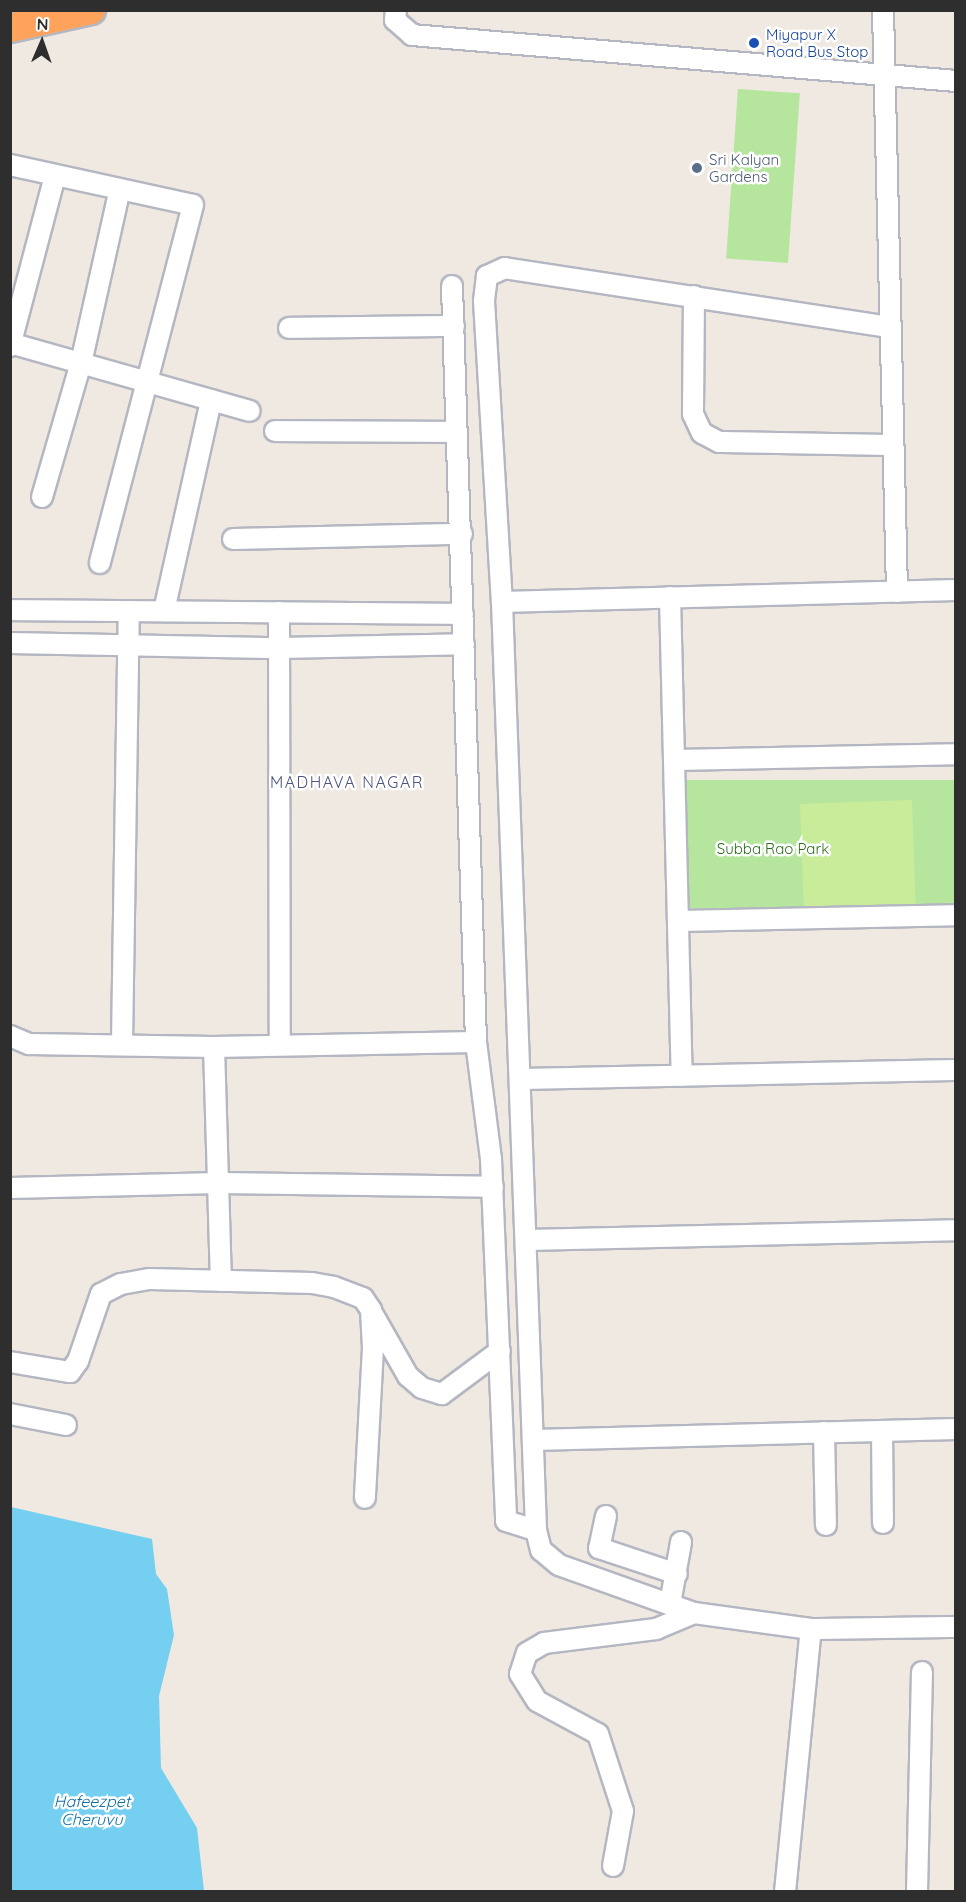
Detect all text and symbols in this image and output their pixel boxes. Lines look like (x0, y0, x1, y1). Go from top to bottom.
north arrow (12, 12, 72, 72)
text: N (36, 14, 49, 34)
place label: Miyapur X Road Bus Stop (766, 25, 868, 60)
marker: Miyapur X Road Bus Stop (747, 36, 761, 50)
place label: Sri Kalyan Gardens (709, 150, 779, 185)
marker: Sri Kalyan Gardens (690, 161, 704, 175)
district label: MADHAVA NAGAR (270, 772, 424, 792)
park label: Subba Rao Park (717, 840, 829, 858)
water label: Hafeezpet Cheruvu (54, 1791, 130, 1829)

